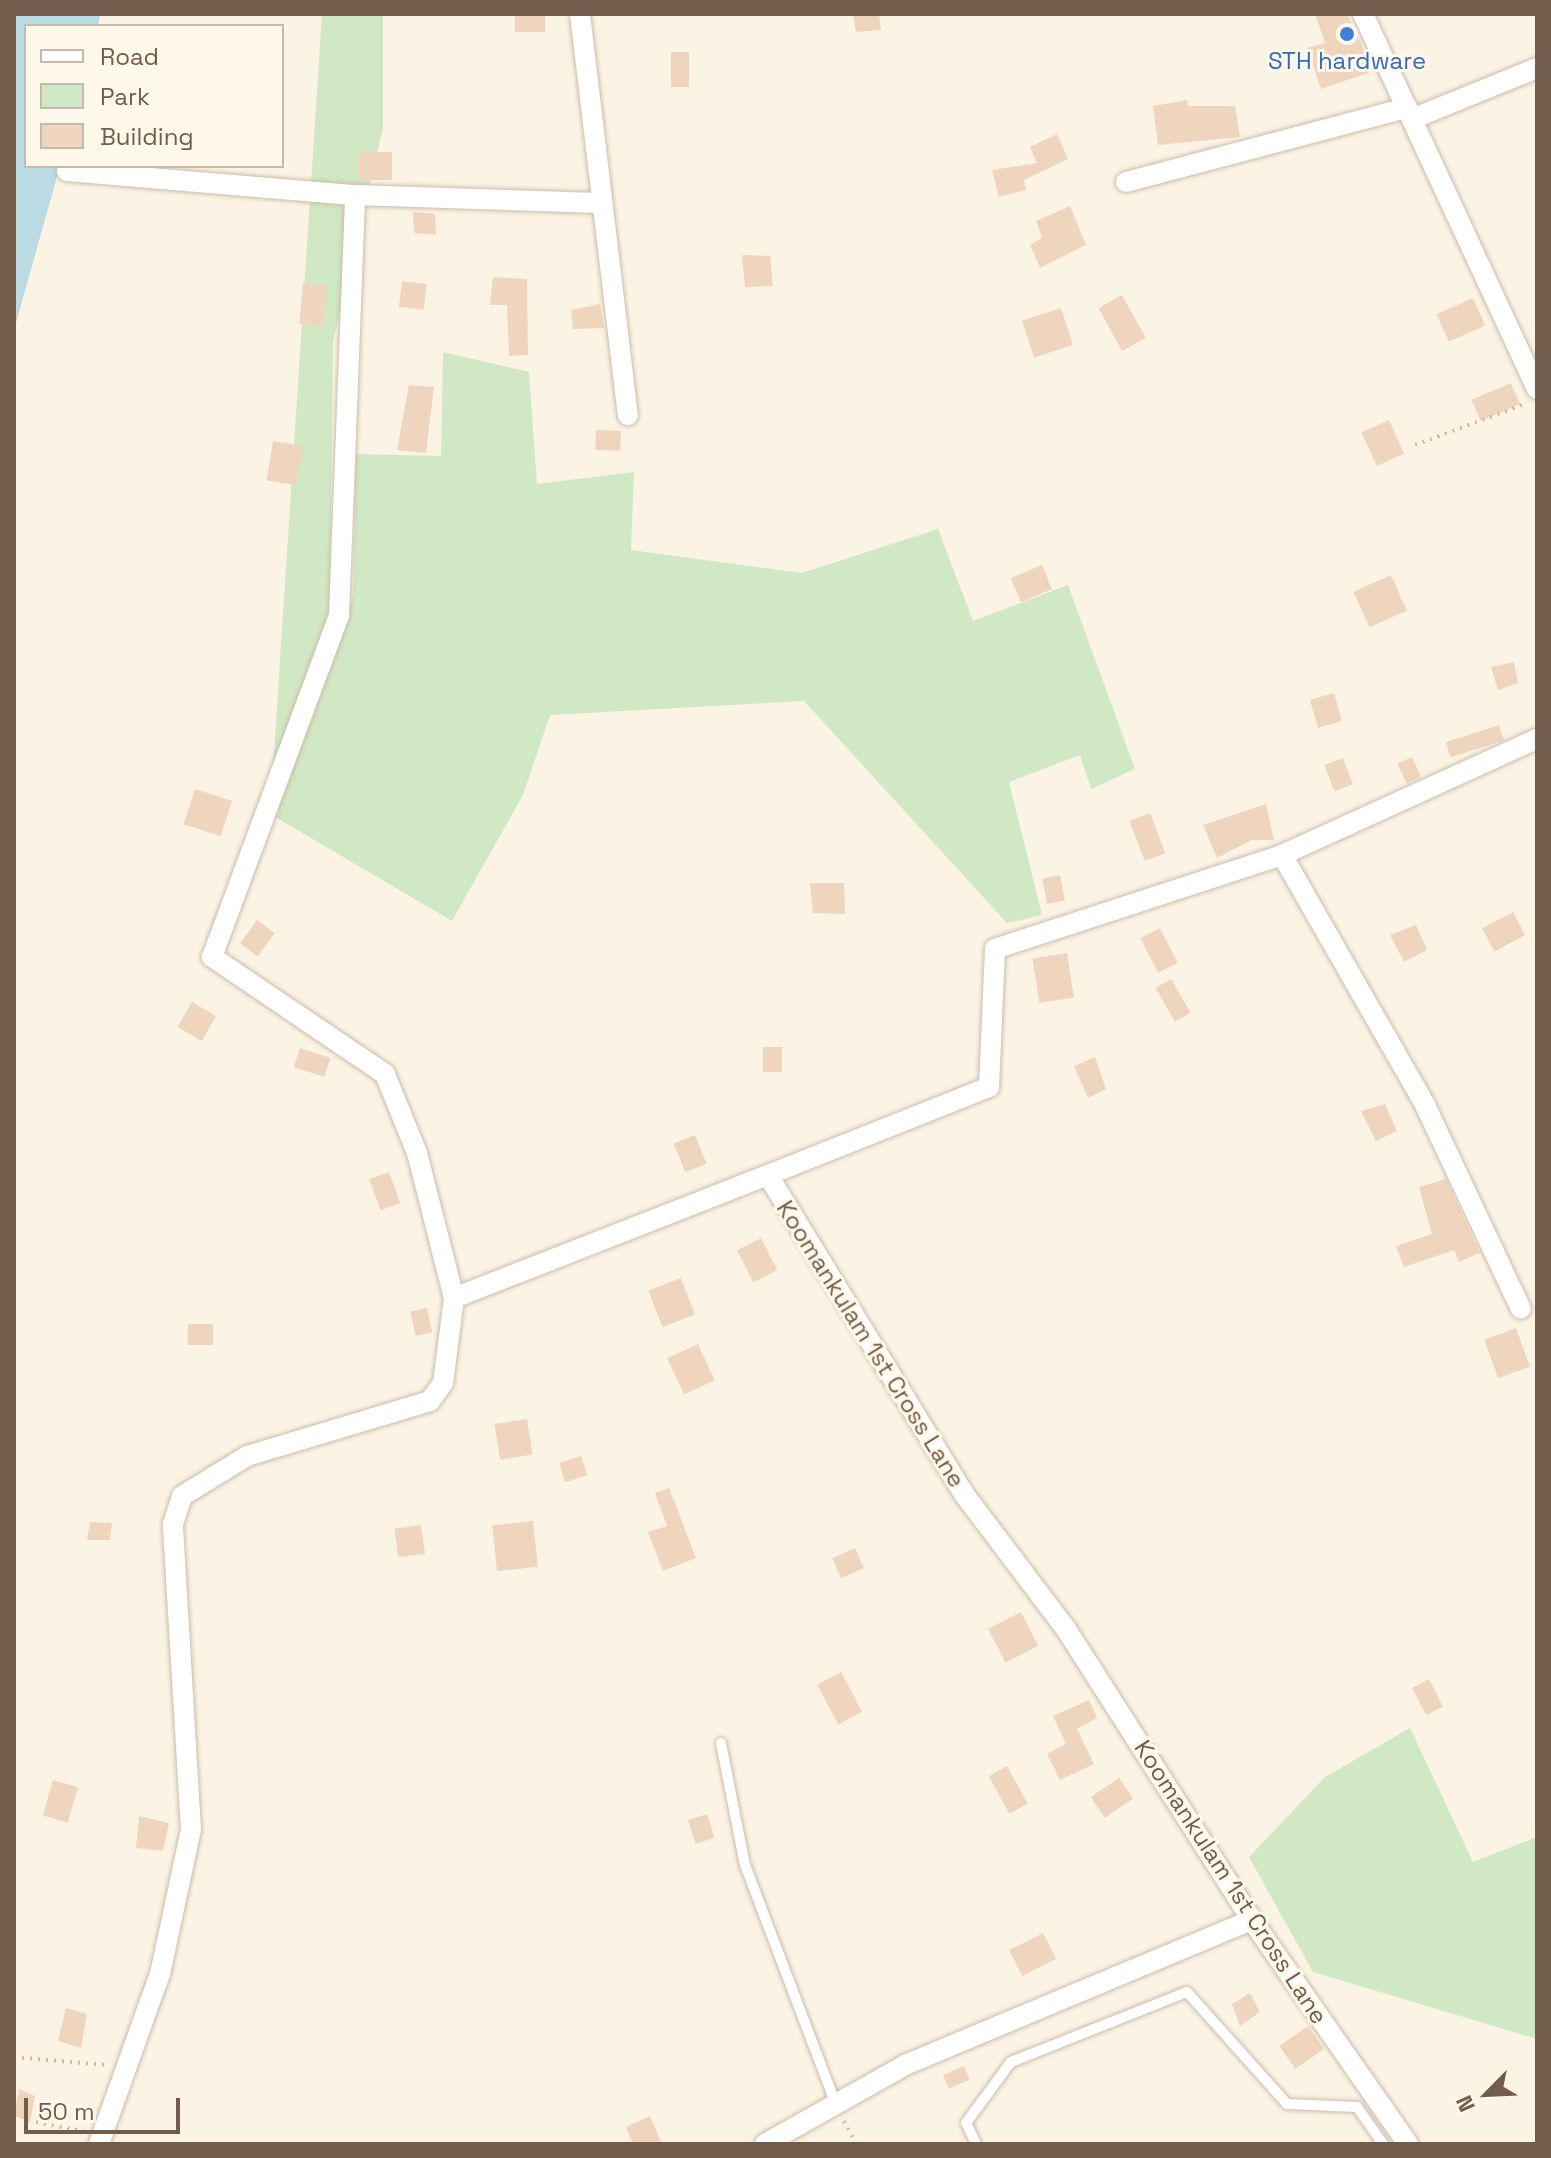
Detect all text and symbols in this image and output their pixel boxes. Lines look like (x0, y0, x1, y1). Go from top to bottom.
legend (24, 24, 284, 168)
marker: STH hardware (1338, 25, 1356, 43)
text: Road (100, 41, 159, 72)
place label: STH hardware (1268, 47, 1426, 75)
text: Park (100, 81, 150, 112)
text: Building (100, 121, 194, 152)
street label: Koomankulam 1st Cross Lane (771, 1195, 971, 1493)
street label: Koomankulam 1st Cross Lane (1128, 1735, 1334, 2029)
north arrow (1447, 2054, 1527, 2134)
scale bar (28, 2082, 184, 2132)
text: N (1449, 2091, 1481, 2116)
text: 50 m (38, 2096, 95, 2127)

